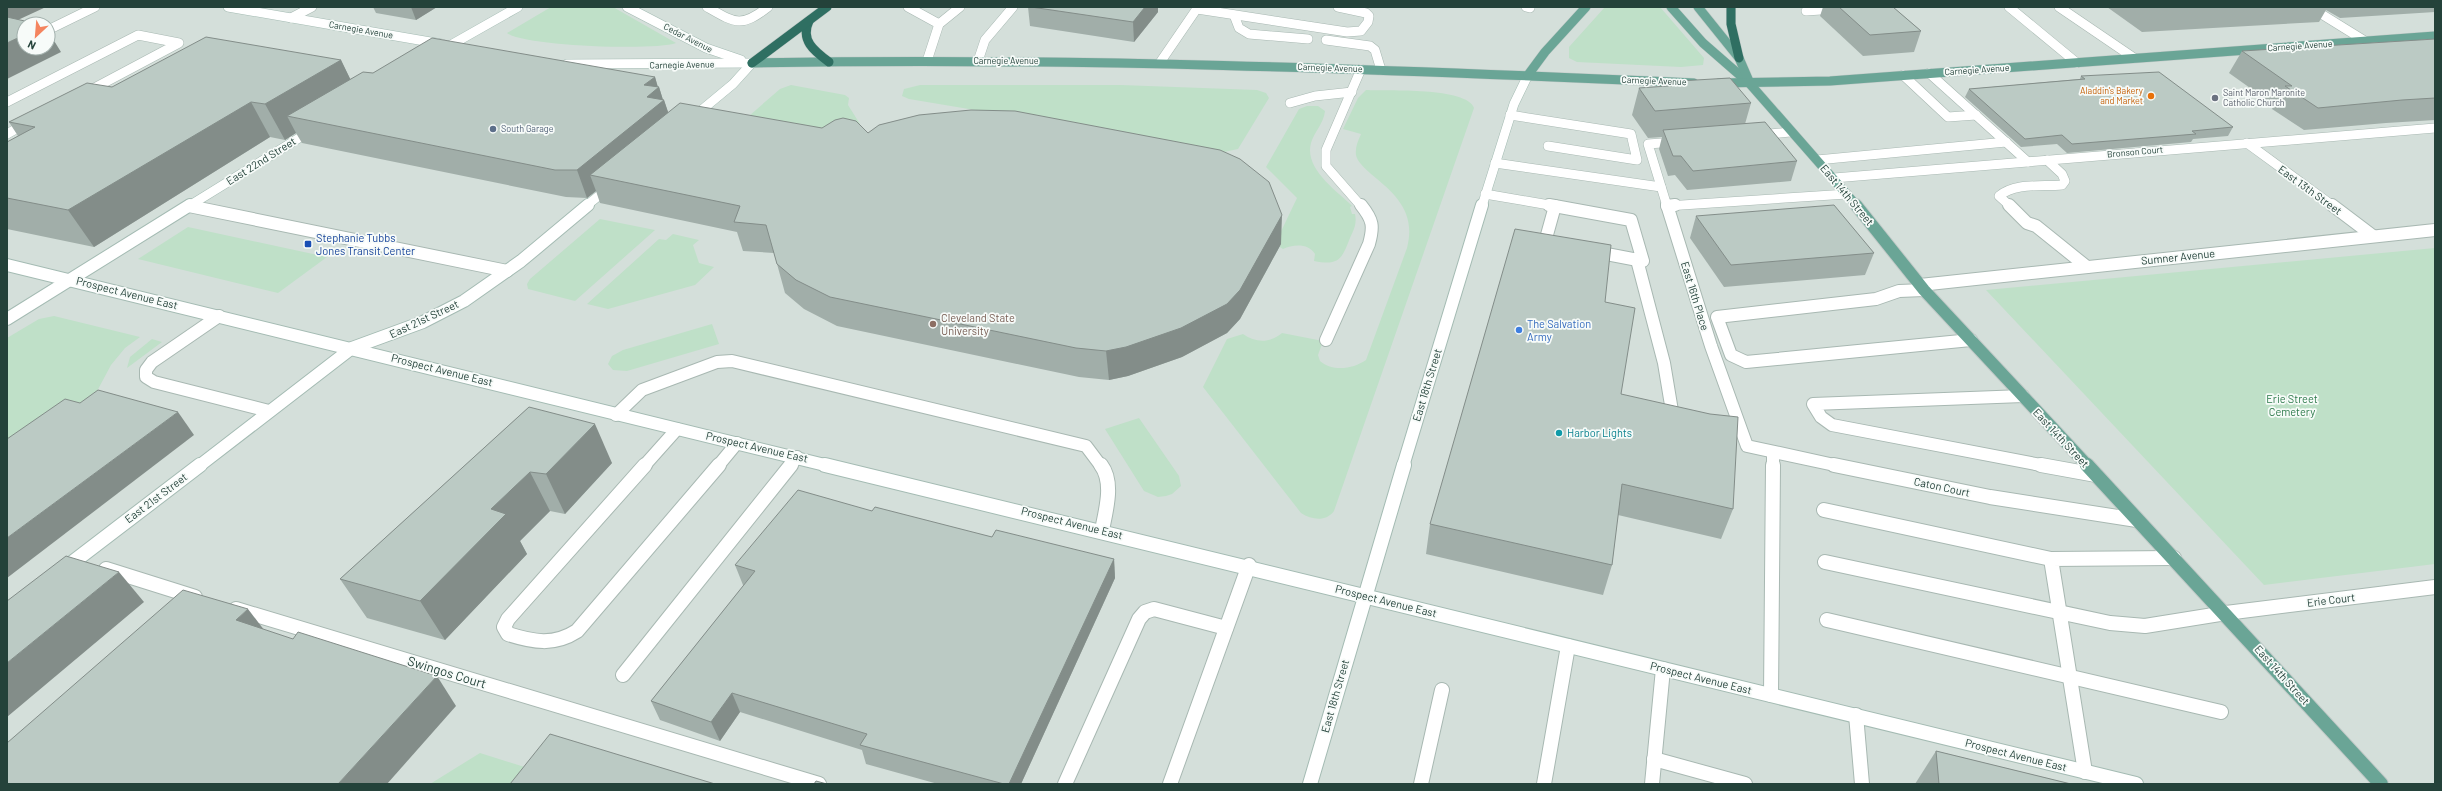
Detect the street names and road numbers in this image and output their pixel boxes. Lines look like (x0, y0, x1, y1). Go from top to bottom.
street label: Carnegie Avenue (328, 18, 394, 41)
street label: Cedar Avenue (662, 21, 715, 55)
street label: Carnegie Avenue (2267, 38, 2333, 53)
street label: Carnegie Avenue (973, 55, 1039, 66)
street label: Carnegie Avenue (649, 58, 715, 71)
street label: Carnegie Avenue (1297, 61, 1363, 74)
street label: Carnegie Avenue (1944, 62, 2010, 77)
street label: Carnegie Avenue (1621, 74, 1687, 87)
street label: East 22nd Street (224, 134, 298, 187)
street label: Bronson Court (2106, 144, 2164, 159)
street label: East 14th Street (1818, 161, 1877, 228)
street label: East 13th Street (2276, 162, 2345, 217)
street label: Sumner Avenue (2140, 246, 2216, 267)
street label: East 16th Place (1679, 260, 1712, 332)
street label: Prospect Avenue East (75, 274, 179, 311)
street label: East 21st Street (387, 297, 460, 340)
street label: East 18th Street (1409, 347, 1444, 423)
street label: Prospect Avenue East (390, 351, 494, 388)
street label: East 14th Street (2031, 405, 2092, 470)
street label: Prospect Avenue East (705, 428, 809, 465)
street label: East 21st Street (122, 470, 190, 525)
street label: Caton Court (1913, 474, 1971, 499)
street label: Prospect Avenue East (1020, 504, 1124, 541)
street label: Prospect Avenue East (1334, 582, 1438, 619)
street label: Erie Court (2306, 590, 2356, 609)
street label: East 14th Street (2252, 642, 2313, 707)
street label: Swingos Court (406, 652, 488, 692)
street label: East 18th Street (1318, 658, 1351, 734)
street label: Prospect Avenue East (1649, 659, 1753, 696)
street label: Prospect Avenue East (1964, 736, 2068, 773)

